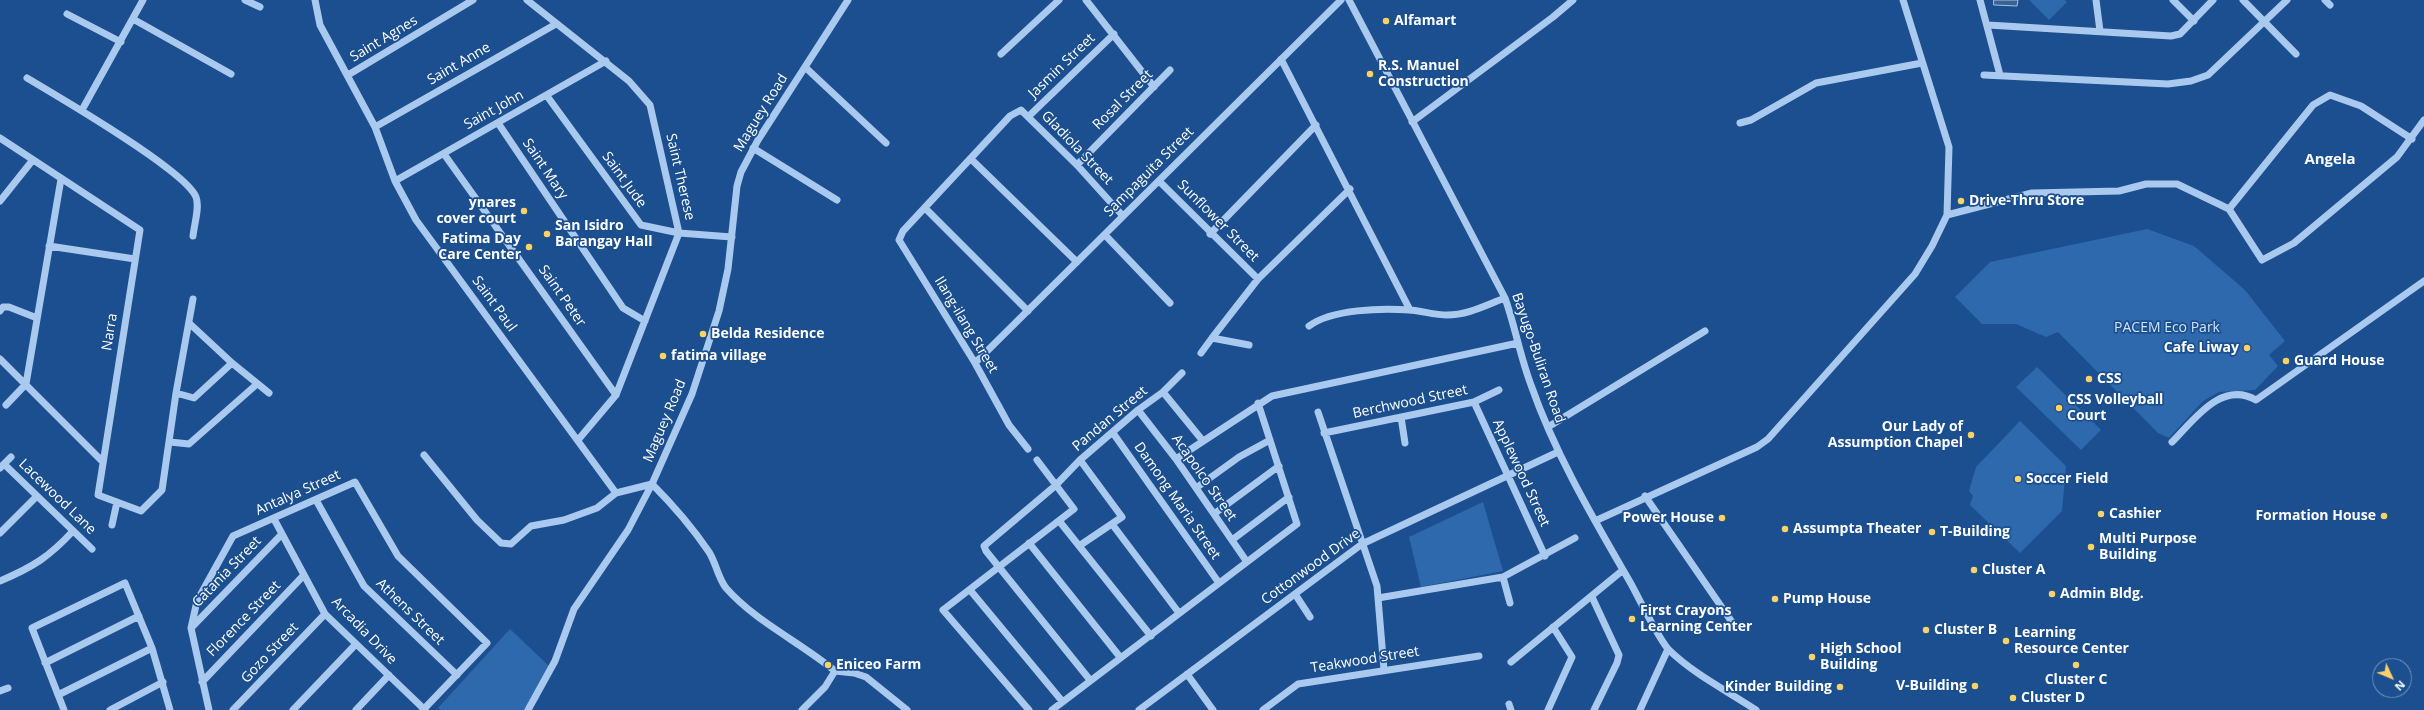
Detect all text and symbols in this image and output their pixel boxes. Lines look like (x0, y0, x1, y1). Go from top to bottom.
street label: Saint Agnes (347, 12, 421, 66)
place label: Alfamart (1394, 13, 1456, 29)
marker: Alfamart (1381, 16, 1391, 26)
street label: Jasmin Street (1025, 30, 1099, 102)
street label: Saint Anne (424, 39, 494, 89)
place label: R.S. Manuel Construction (1378, 58, 1469, 90)
street label: Rosal Street (1090, 67, 1156, 133)
marker: R.S. Manuel Construction (1365, 69, 1375, 79)
street label: Maguey Road (730, 71, 792, 155)
street label: Saint John (461, 87, 527, 133)
street label: Gladiola Street (1038, 108, 1116, 188)
street label: Sampaguita Street (1101, 124, 1197, 220)
street label: Saint Therese (662, 132, 698, 222)
street label: Saint Mary (519, 136, 571, 202)
street label: Saint Jude (598, 149, 650, 211)
district label: Angela (2304, 151, 2356, 169)
street label: Sunflower Street (1174, 177, 1262, 265)
place label: Drive-Thru Store (1969, 193, 2084, 209)
place label: ynares cover court (436, 195, 516, 228)
marker: Drive-Thru Store (1956, 196, 1966, 206)
marker: ynares cover court (519, 206, 529, 216)
place label: San Isidro Barangay Hall (555, 218, 653, 250)
marker: San Isidro Barangay Hall (542, 229, 552, 239)
place label: Fatima Day Care Center (438, 231, 521, 264)
marker: Fatima Day Care Center (524, 242, 534, 252)
street label: Saint Peter (535, 262, 589, 330)
street label: Saint Paul (468, 273, 520, 335)
street label: Ilang-ilang Street (931, 274, 1001, 376)
street label: Bayugo-Buliran Road (1508, 291, 1568, 425)
street label: Narra (99, 312, 121, 352)
park label: PACEM Eco Park (2114, 320, 2220, 336)
place label: Belda Residence (711, 326, 824, 342)
marker: Belda Residence (698, 329, 708, 339)
place label: Cafe Liway (2164, 340, 2239, 356)
marker: Cafe Liway (2242, 343, 2252, 353)
place label: fatima village (671, 348, 766, 364)
marker: fatima village (658, 351, 668, 361)
place label: Guard House (2294, 353, 2384, 369)
marker: Guard House (2281, 356, 2291, 366)
place label: CSS (2097, 371, 2121, 387)
marker: CSS (2084, 374, 2094, 384)
street label: Maguey Road (640, 377, 690, 465)
street label: Berchwood Street (1351, 382, 1469, 422)
street label: Pandan Street (1069, 383, 1151, 455)
place label: CSS Volleyball Court (2067, 392, 2163, 424)
marker: CSS Volleyball Court (2054, 403, 2064, 413)
street label: Applewood Street (1489, 417, 1553, 529)
place label: Our Lady of Assumption Chapel (1828, 419, 1963, 452)
marker: Our Lady of Assumption Chapel (1966, 430, 1976, 440)
street label: Acapolco Street (1168, 432, 1240, 524)
street label: Damong Maria Street (1130, 439, 1224, 563)
street label: Lacewood Lane (15, 456, 99, 538)
street label: Antalya Street (253, 467, 343, 519)
place label: Soccer Field (2026, 471, 2108, 487)
marker: Soccer Field (2013, 474, 2023, 484)
place label: Cashier (2109, 506, 2161, 522)
place label: Formation House (2255, 508, 2376, 524)
marker: Cashier (2096, 509, 2106, 519)
place label: Power House (1622, 510, 1714, 526)
marker: Formation House (2379, 511, 2389, 521)
marker: Power House (1717, 513, 1727, 523)
place label: Assumpta Theater (1793, 521, 1921, 537)
marker: Assumpta Theater (1780, 524, 1790, 534)
place label: T-Building (1940, 524, 2010, 540)
street label: Cottonwood Drive (1258, 525, 1364, 609)
marker: T-Building (1927, 527, 1937, 537)
place label: Multi Purpose Building (2099, 531, 2197, 564)
street label: Catania Street (189, 533, 265, 611)
marker: Multi Purpose Building (2086, 542, 2096, 552)
place label: Cluster A (1982, 562, 2045, 578)
marker: Cluster A (1969, 565, 1979, 575)
street label: Athens Street (372, 575, 448, 649)
street label: Florence Street (204, 578, 284, 660)
place label: Admin Bldg. (2060, 586, 2144, 602)
marker: Admin Bldg. (2047, 589, 2057, 599)
place label: Pump House (1783, 591, 1871, 607)
street label: Arcadia Drive (328, 594, 400, 668)
marker: Pump House (1770, 594, 1780, 604)
place label: First Crayons Learning Center (1640, 603, 1752, 636)
marker: First Crayons Learning Center (1627, 614, 1637, 624)
street label: Gozo Street (238, 619, 302, 687)
place label: Cluster B (1934, 622, 1997, 638)
marker: Cluster B (1921, 625, 1931, 635)
place label: Learning Resource Center (2014, 625, 2129, 658)
marker: Learning Resource Center (2001, 636, 2011, 646)
place label: High School Building (1820, 641, 1901, 674)
street label: Teakwood Street (1310, 643, 1420, 677)
marker: High School Building (1807, 652, 1817, 662)
place label: Eniceo Farm (836, 657, 921, 673)
north arrow (2372, 658, 2412, 698)
marker: Eniceo Farm (823, 660, 833, 670)
marker: Cluster C (2071, 660, 2081, 670)
place label: Cluster C (2045, 672, 2107, 688)
place label: V-Building (1896, 678, 1967, 694)
text: N (2392, 678, 2409, 694)
place label: Kinder Building (1725, 679, 1832, 695)
marker: V-Building (1970, 681, 1980, 691)
marker: Kinder Building (1835, 682, 1845, 692)
place label: Cluster D (2021, 690, 2085, 706)
marker: Cluster D (2008, 693, 2018, 703)

